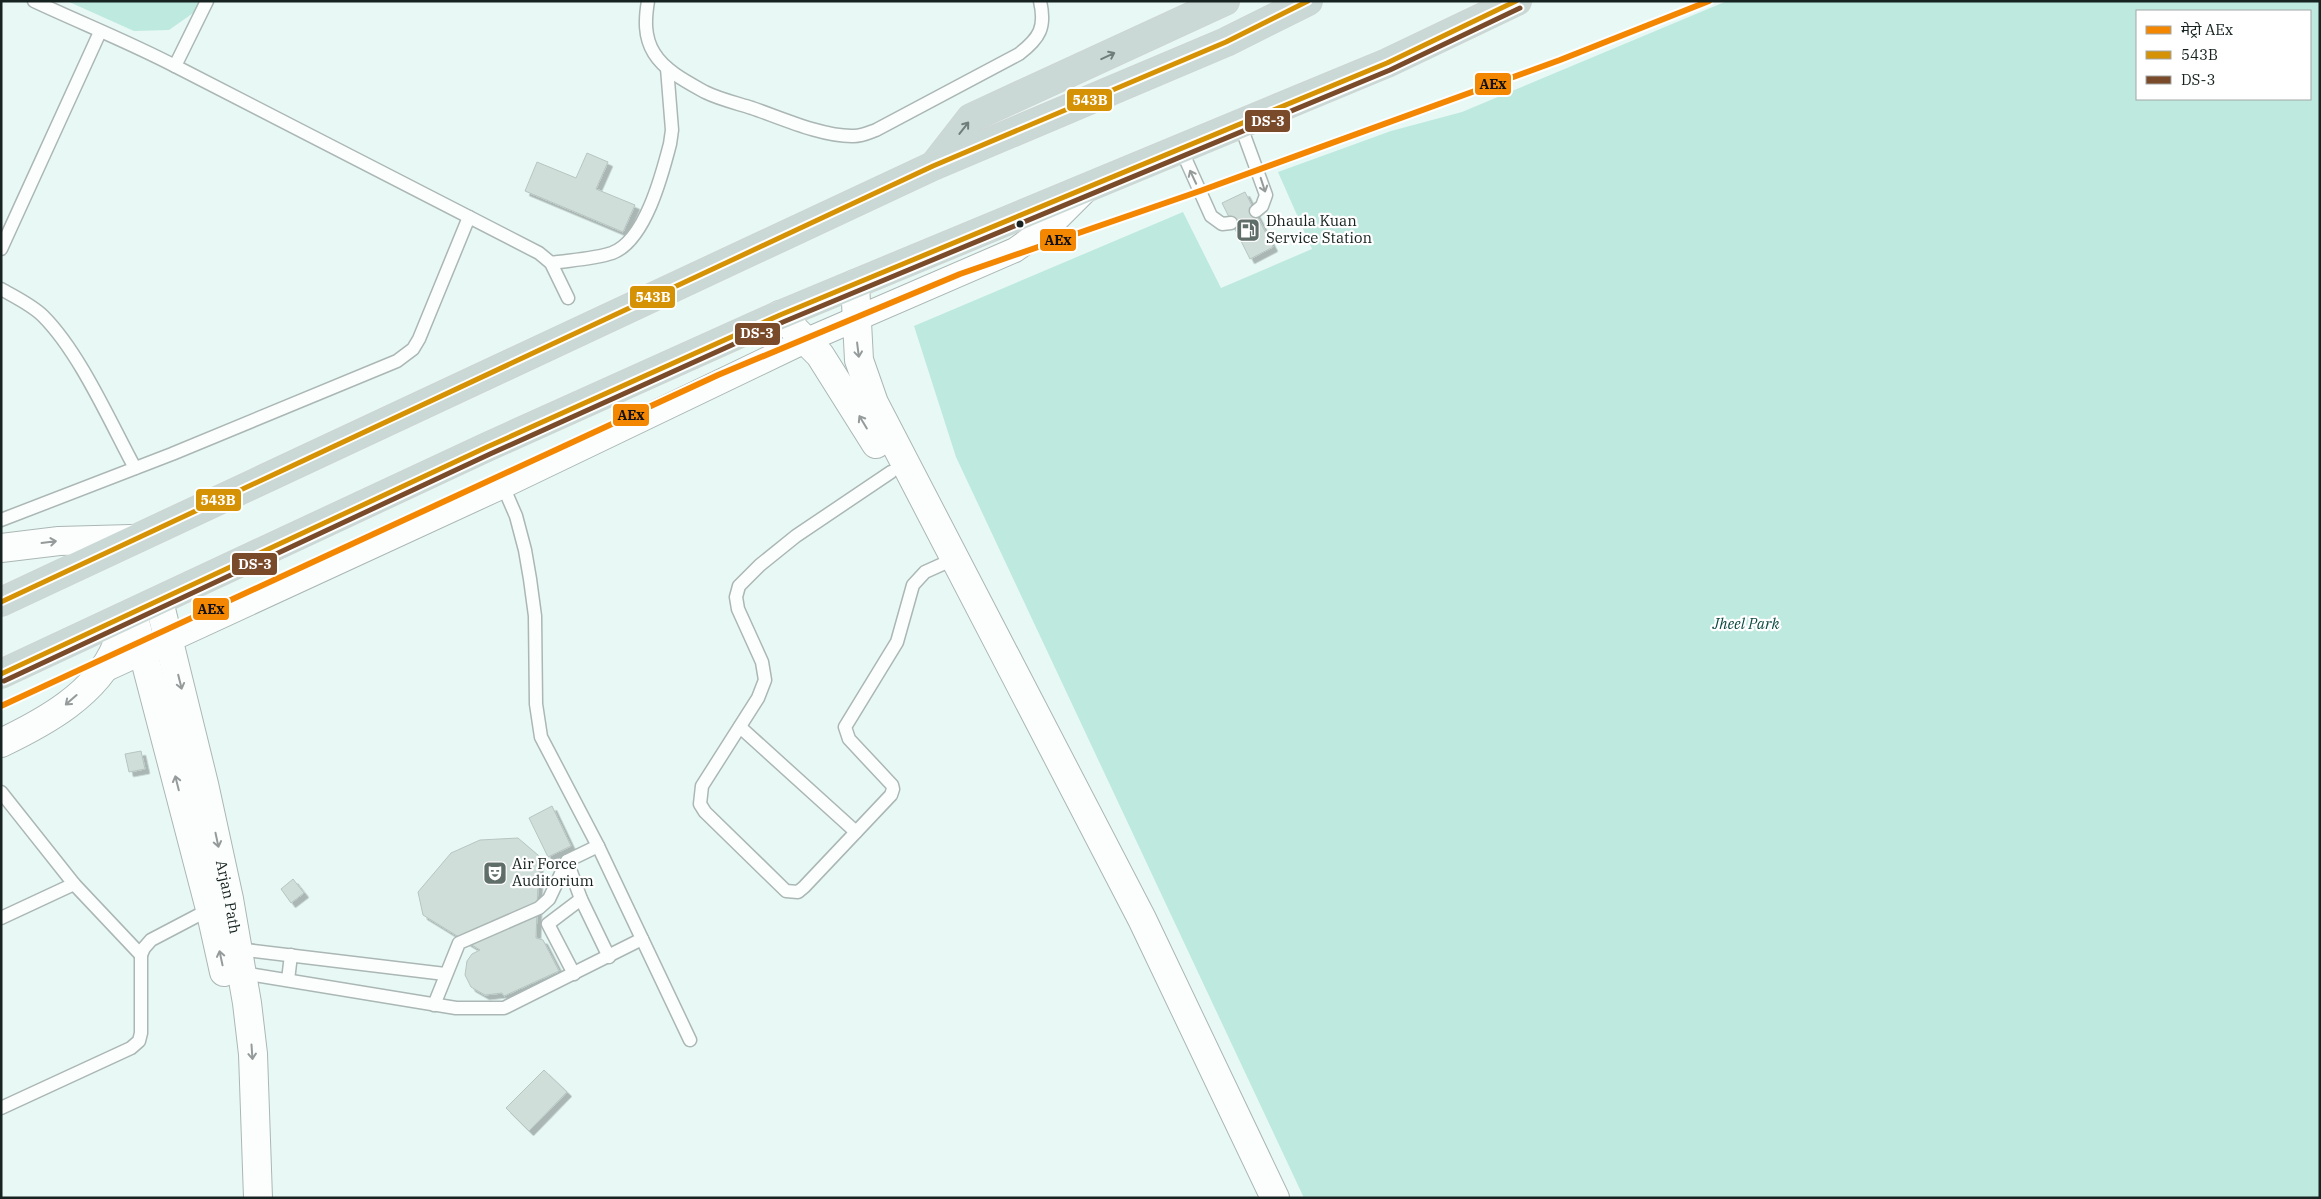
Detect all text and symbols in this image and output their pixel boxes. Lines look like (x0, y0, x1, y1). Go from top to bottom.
legend (2136, 10, 2311, 100)
text: मेट्रो AEx (2181, 20, 2233, 39)
text: 543B (2181, 45, 2218, 64)
one-way arrow (1100, 50, 1115, 60)
text: DS-3 (2181, 70, 2215, 89)
line badge: AEx (1474, 72, 1512, 96)
text: AEx (1479, 75, 1507, 93)
line badge: 543B (1066, 88, 1113, 112)
text: 543B (1072, 91, 1108, 109)
line badge: DS-3 (1244, 109, 1291, 133)
text: DS-3 (1251, 112, 1285, 130)
one-way arrow (958, 122, 969, 135)
one-way arrow (1188, 170, 1198, 185)
one-way arrow (1259, 177, 1268, 193)
place label: Dhaula Kuan Service Station (1266, 211, 1372, 247)
fuel station icon: Dhaula Kuan Service Station (1235, 217, 1261, 243)
unlabelled marker (1015, 219, 1025, 229)
line badge: AEx (1039, 228, 1077, 252)
text: AEx (1044, 231, 1072, 249)
line badge: 543B (629, 285, 676, 309)
text: 543B (635, 288, 671, 306)
line badge: DS-3 (734, 322, 781, 346)
text: DS-3 (740, 324, 774, 342)
one-way arrow (853, 342, 863, 358)
line badge: AEx (612, 403, 650, 427)
text: AEx (617, 406, 645, 424)
one-way arrow (858, 416, 868, 430)
line badge: 543B (195, 488, 242, 512)
text: 543B (200, 491, 236, 509)
one-way arrow (41, 537, 57, 547)
line badge: DS-3 (231, 552, 278, 576)
text: DS-3 (238, 555, 272, 573)
line badge: AEx (192, 597, 230, 621)
text: AEx (197, 600, 225, 618)
park label: Jheel Park (1712, 614, 1779, 633)
one-way arrow (176, 673, 185, 689)
one-way arrow (65, 694, 78, 706)
one-way arrow (171, 776, 181, 792)
one-way arrow (212, 832, 222, 848)
place label: Air Force Auditorium (512, 854, 594, 890)
street label: Arjan Path (212, 858, 245, 935)
theatre icon: Air Force Auditorium (482, 860, 508, 886)
one-way arrow (216, 950, 225, 966)
one-way arrow (248, 1044, 257, 1060)

